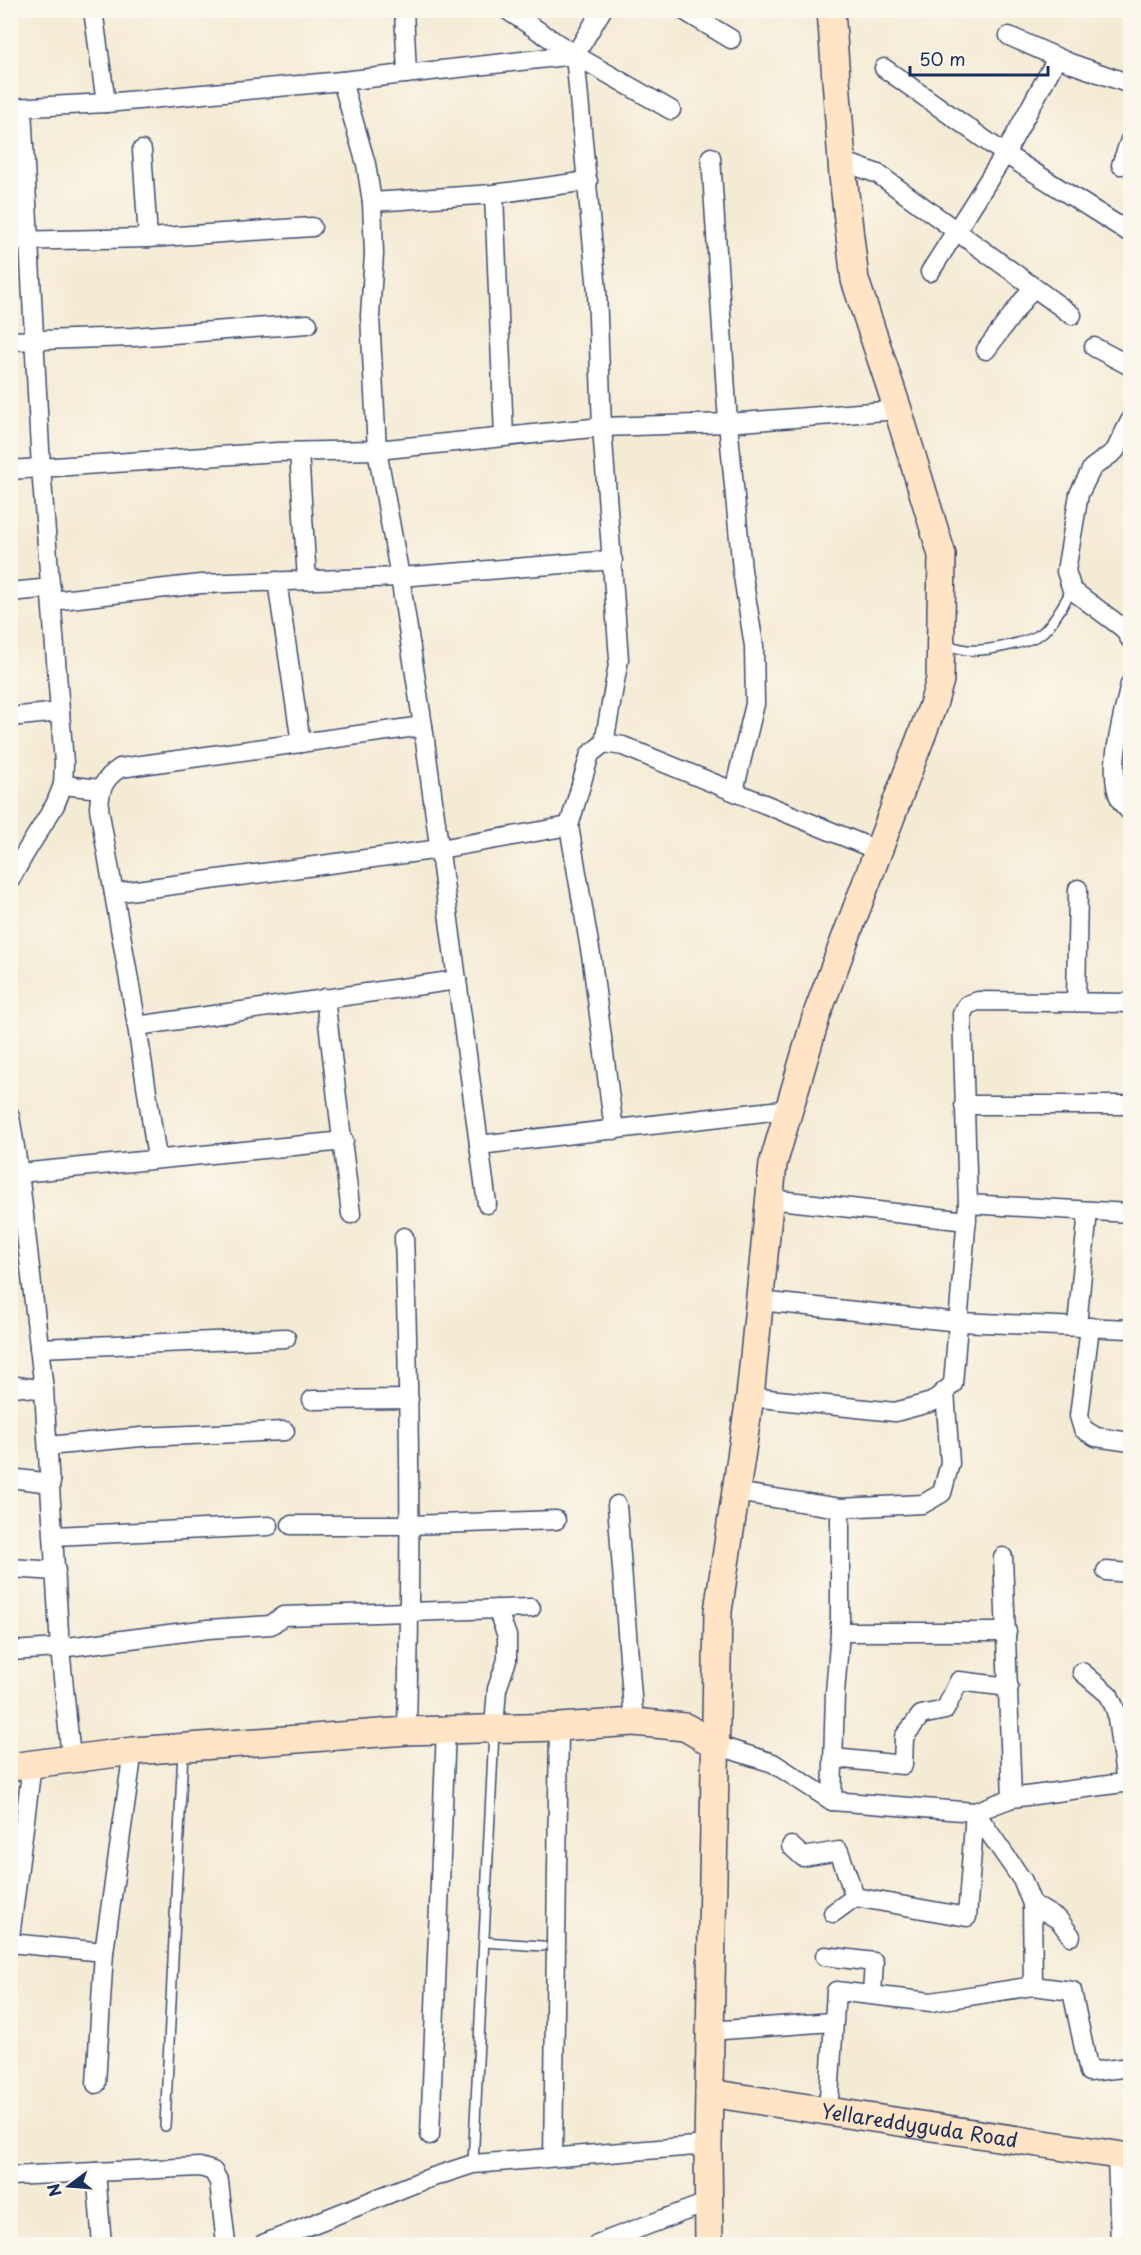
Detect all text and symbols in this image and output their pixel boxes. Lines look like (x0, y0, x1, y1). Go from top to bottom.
scale bar (910, 39, 1048, 77)
text: 50 m (919, 45, 966, 72)
street label: Yellareddyguda Road (819, 2095, 1020, 2155)
north arrow (39, 2156, 99, 2216)
text: N (40, 2181, 67, 2200)

